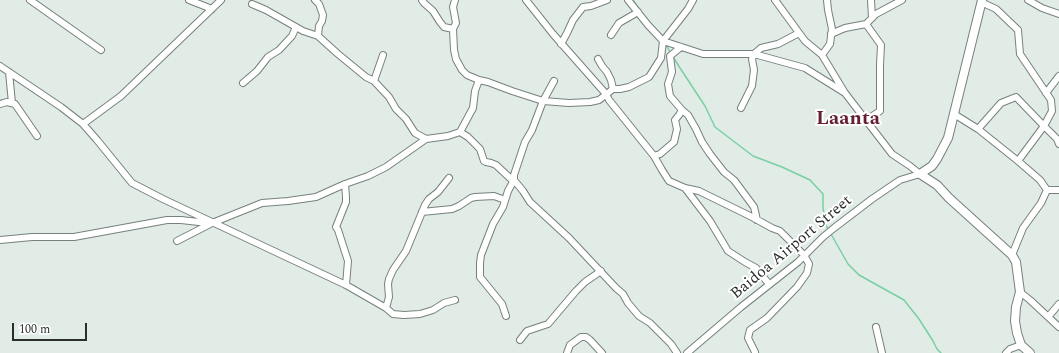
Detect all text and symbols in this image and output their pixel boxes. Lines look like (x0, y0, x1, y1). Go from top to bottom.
district label: Laanta (816, 108, 880, 132)
street label: Baidoa Airport Street (728, 192, 856, 304)
scale bar (14, 315, 89, 341)
text: 100 m (19, 320, 50, 339)

